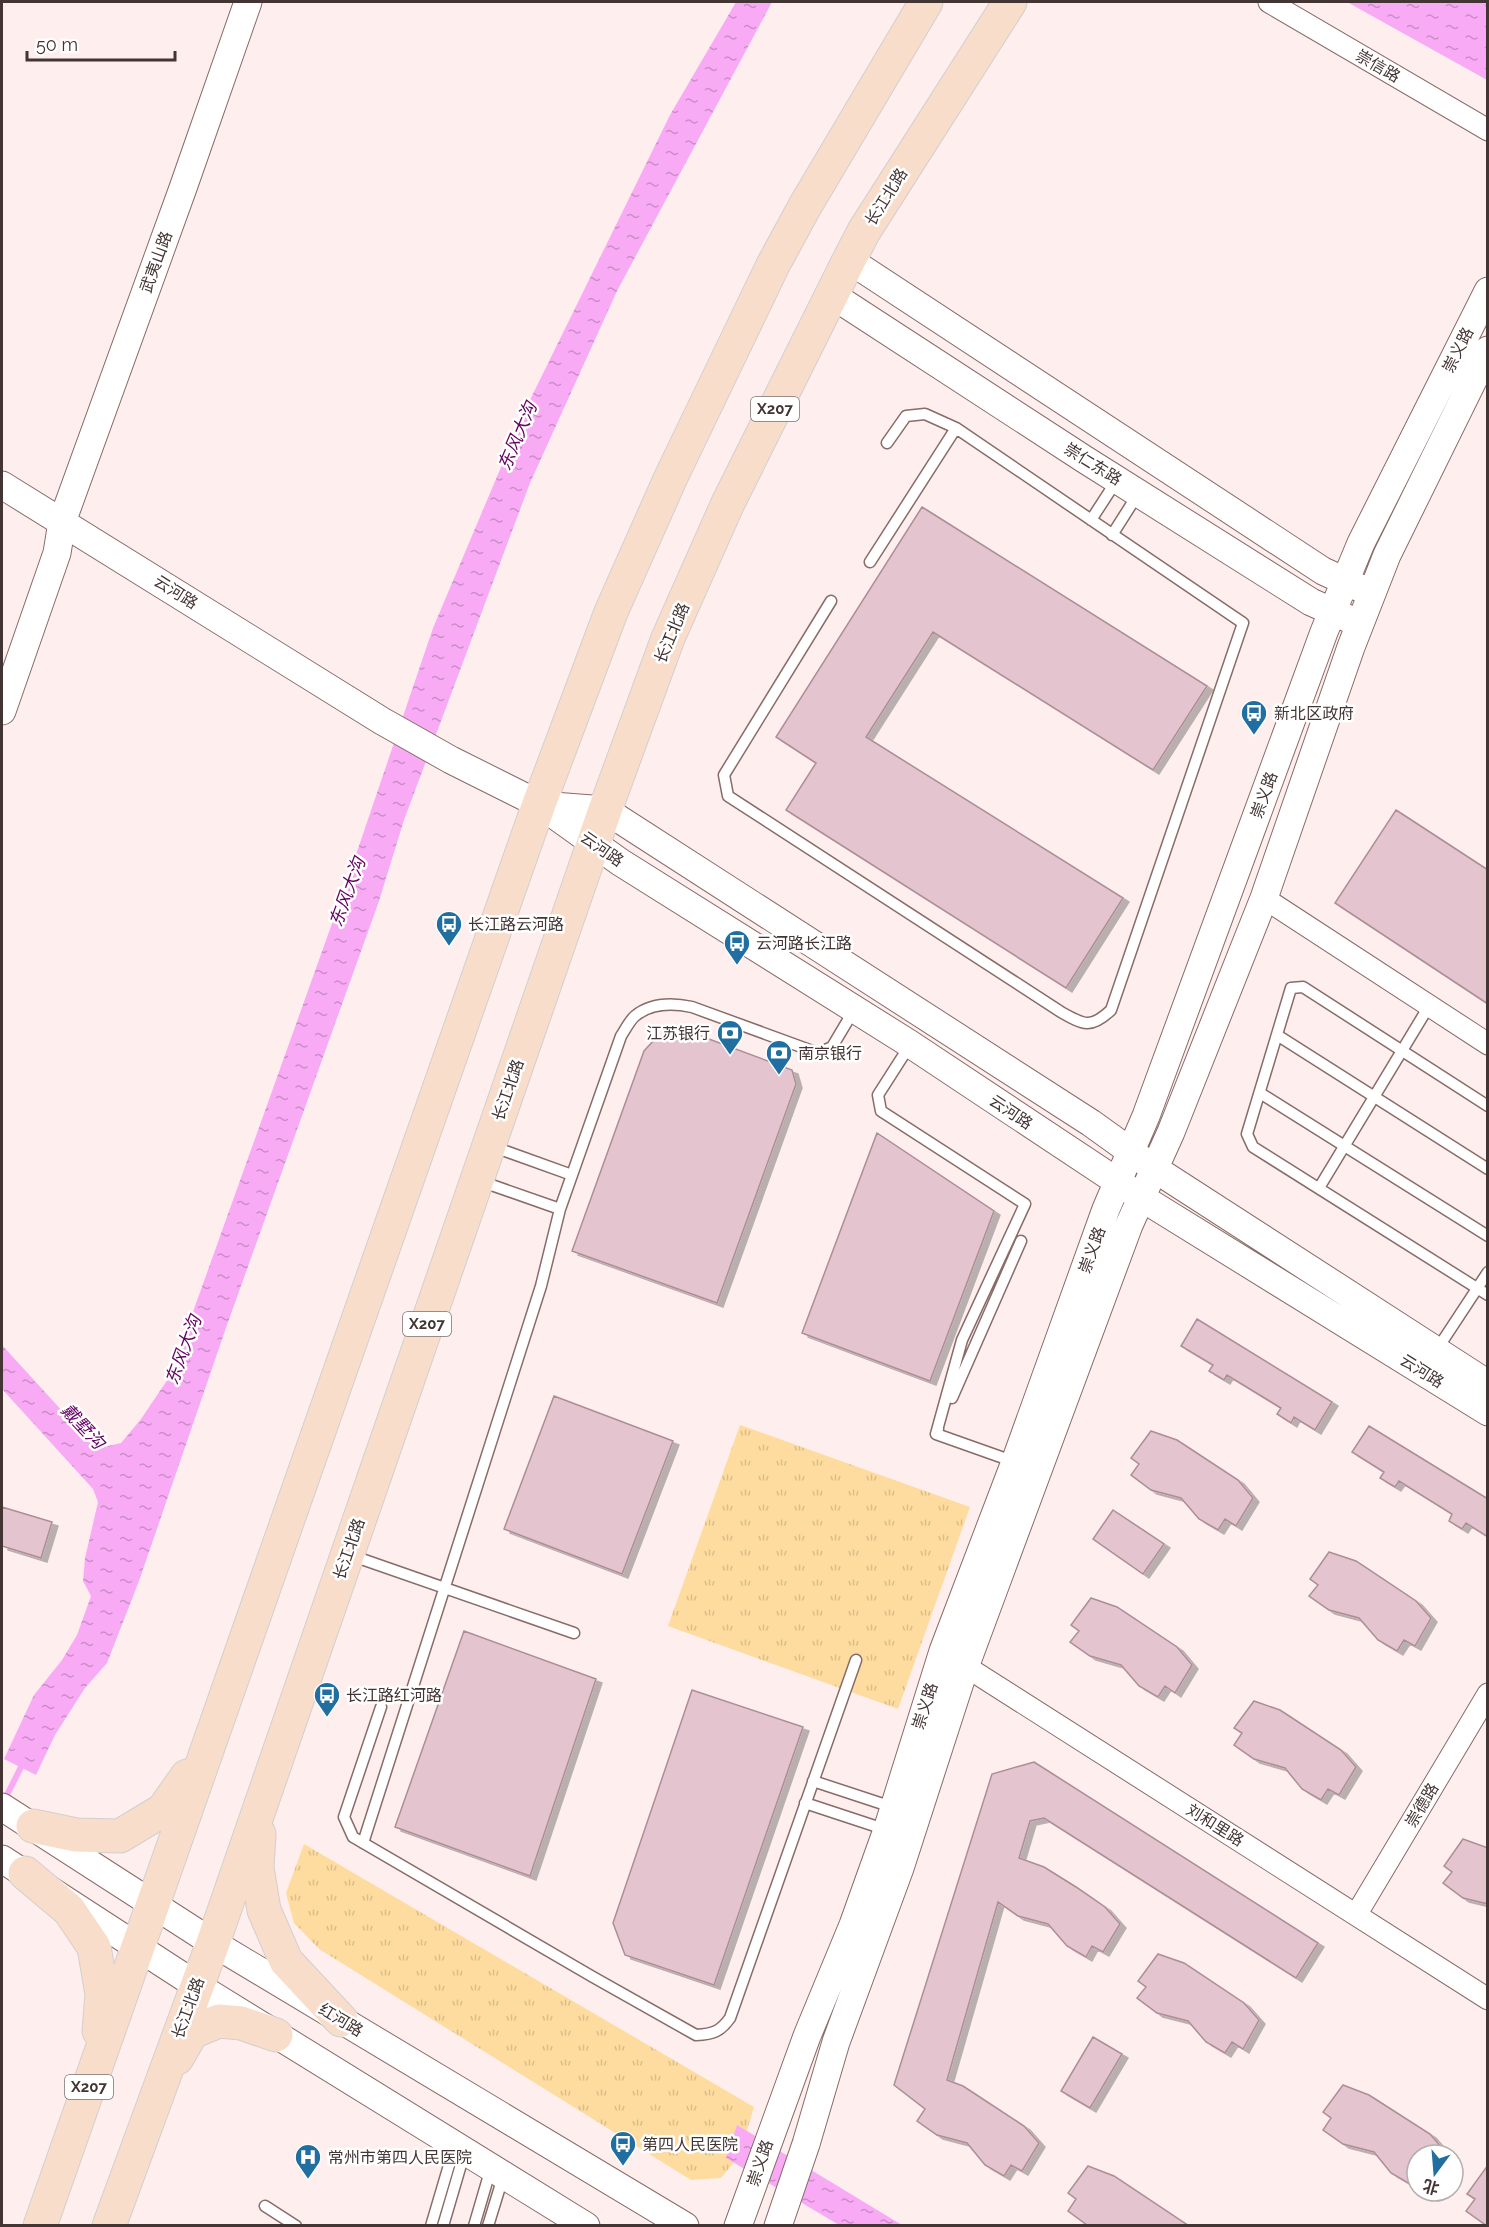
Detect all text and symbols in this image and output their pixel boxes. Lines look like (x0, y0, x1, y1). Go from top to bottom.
scale bar (27, 24, 176, 62)
text: 50 m (36, 34, 78, 55)
street label: 崇信路 (1352, 46, 1404, 86)
street label: 长江北路 (861, 165, 911, 229)
street label: 武夷山路 (136, 229, 176, 295)
street label: 崇义路 (1439, 324, 1477, 376)
water label: 东风大沟 (493, 397, 542, 473)
road number: X207 (751, 397, 799, 421)
street label: 崇仁东路 (1061, 439, 1125, 489)
street label: 云河路 (151, 571, 201, 613)
street label: 长江北路 (651, 600, 693, 666)
bus stop icon: 新北区政府 (1239, 698, 1269, 736)
place label: 新北区政府 (1274, 704, 1354, 723)
street label: 崇义路 (1247, 769, 1281, 821)
street label: 云河路 (577, 827, 627, 871)
water label: 东风大沟 (325, 853, 370, 929)
bus stop icon: 长江路云河路 (434, 909, 464, 947)
place label: 长江路云河路 (468, 915, 564, 934)
bus stop icon: 云河路长江路 (722, 928, 752, 966)
place label: 云河路长江路 (756, 934, 852, 953)
bank icon: 江苏银行 (715, 1018, 745, 1056)
place label: 江苏银行 (646, 1024, 710, 1043)
bank icon: 南京银行 (764, 1038, 794, 1076)
place label: 南京银行 (798, 1044, 862, 1063)
street label: 长江北路 (489, 1057, 527, 1123)
street label: 云河路 (986, 1091, 1036, 1133)
street label: 崇义路 (1075, 1224, 1109, 1276)
water label: 东风大沟 (161, 1311, 206, 1387)
road number: X207 (403, 1312, 451, 1336)
street label: 云河路 (1397, 1350, 1447, 1392)
water label: 戴墅沟 (57, 1399, 110, 1454)
street label: 长江北路 (330, 1516, 368, 1582)
bus stop icon: 长江路红河路 (312, 1680, 342, 1718)
street label: 崇义路 (909, 1680, 941, 1732)
place label: 长江路红河路 (346, 1686, 442, 1705)
street label: 崇德路 (1401, 1780, 1443, 1830)
street label: 刘和里路 (1183, 1800, 1247, 1850)
street label: 长江北路 (168, 1975, 208, 2041)
street label: 红河路 (316, 1999, 366, 2041)
road number: X207 (65, 2075, 113, 2099)
bus stop icon: 第四人民医院 (608, 2129, 638, 2167)
place label: 第四人民医院 (642, 2135, 738, 2154)
street label: 崇义路 (743, 2137, 777, 2189)
hospital icon: 常州市第四人民医院 (293, 2142, 323, 2180)
north arrow (1405, 2143, 1465, 2203)
place label: 常州市第四人民医院 (328, 2148, 472, 2167)
text: 北 (1421, 2176, 1441, 2198)

